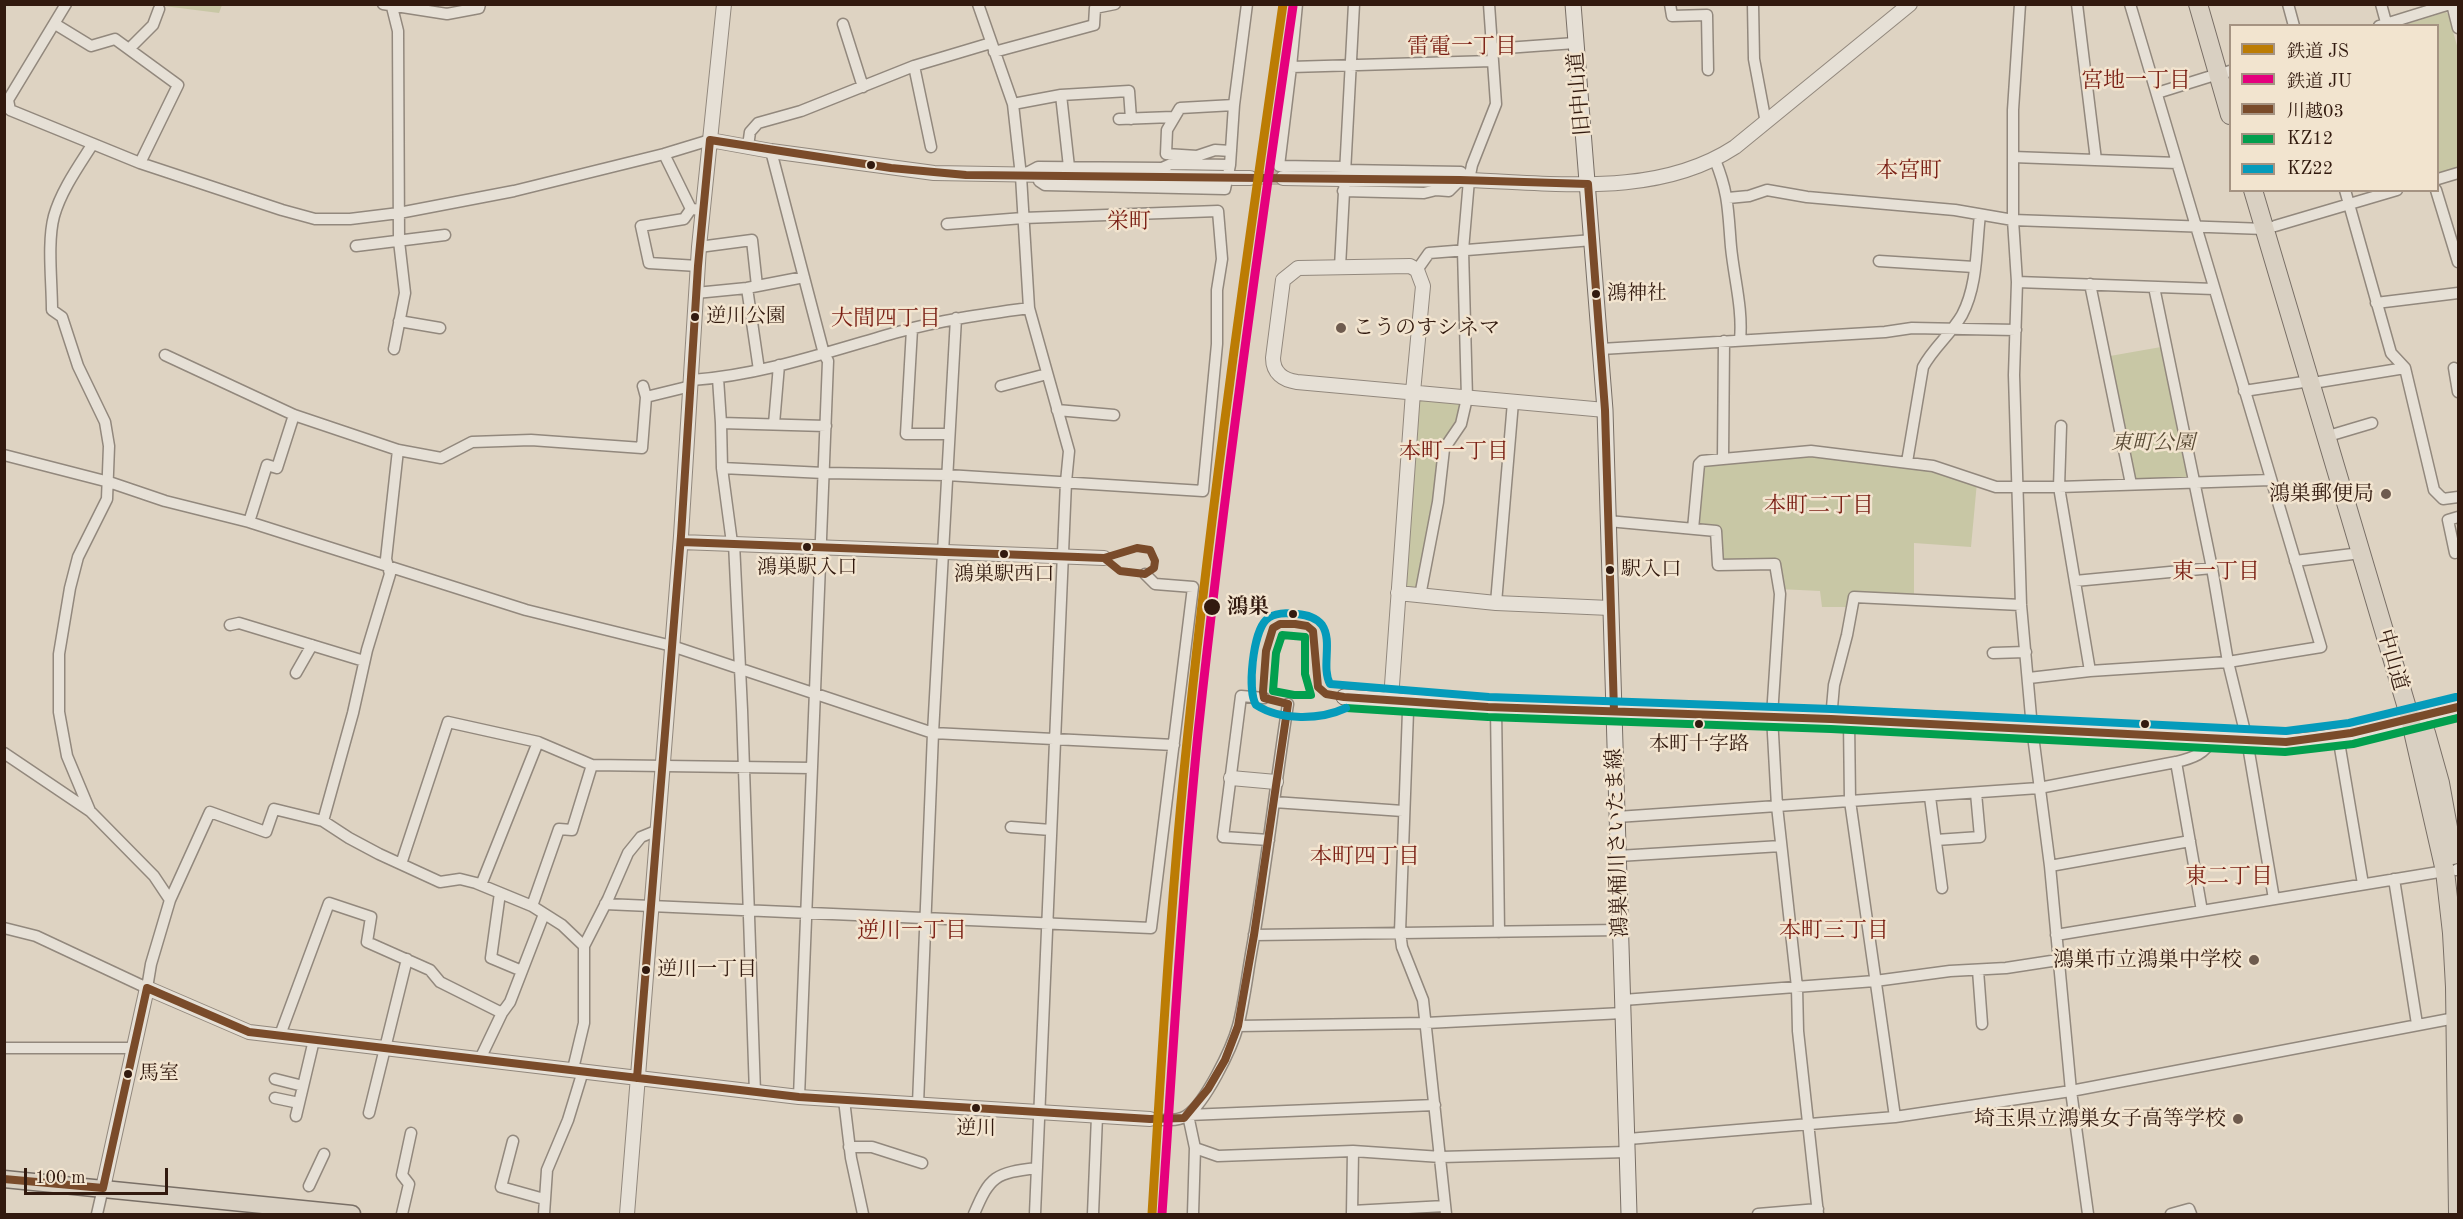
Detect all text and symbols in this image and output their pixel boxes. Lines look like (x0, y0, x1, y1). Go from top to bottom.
legend (2229, 24, 2439, 192)
district label: 雷電一丁目 (1407, 34, 1517, 60)
text: 鉄道 JS (2287, 43, 2349, 61)
street label: 旧中山道 (1564, 51, 1596, 137)
district label: 宮地一丁目 (2081, 68, 2191, 94)
text: 鉄道 JU (2287, 73, 2352, 91)
text: 川越03 (2287, 103, 2344, 121)
text: KZ12 (2287, 130, 2333, 148)
district label: 本宮町 (1876, 158, 1942, 184)
unlabelled marker (865, 159, 877, 171)
text: KZ22 (2287, 160, 2333, 178)
district label: 栄町 (1107, 209, 1151, 235)
place label: 鴻神社 (1607, 282, 1667, 306)
marker: 鴻神社 (1590, 288, 1602, 300)
place label: 逆川公園 (706, 305, 786, 329)
district label: 大間四丁目 (831, 306, 941, 332)
marker: 逆川公園 (689, 311, 701, 323)
place label: こうのすシネマ (1353, 315, 1500, 341)
marker: こうのすシネマ (1334, 321, 1348, 335)
park label: 東町公園 (2111, 430, 2195, 456)
district label: 本町一丁目 (1399, 439, 1509, 465)
place label: 鴻巣郵便局 (2269, 481, 2374, 507)
marker: 鴻巣郵便局 (2379, 487, 2393, 501)
district label: 本町二丁目 (1764, 493, 1874, 519)
marker: 鴻巣駅入口 (801, 541, 813, 553)
marker: 鴻巣駅西口 (998, 548, 1010, 560)
place label: 鴻巣駅入口 (757, 556, 857, 580)
place label: 駅入口 (1621, 558, 1681, 582)
district label: 東一丁目 (2172, 559, 2260, 585)
place label: 鴻巣駅西口 (954, 563, 1054, 587)
marker: 駅入口 (1604, 564, 1616, 576)
place label: 鴻巣 (1227, 594, 1269, 620)
marker: 鴻巣 (1202, 597, 1222, 617)
unlabelled marker (1287, 608, 1299, 620)
street label: 中山道 (2371, 626, 2413, 694)
marker: 本町十字路 (1693, 718, 1705, 730)
unlabelled marker (2139, 718, 2151, 730)
place label: 本町十字路 (1649, 733, 1749, 757)
street label: 鴻巣桶川さいたま線 (1602, 748, 1634, 938)
district label: 本町四丁目 (1310, 844, 1420, 870)
district label: 東二丁目 (2185, 864, 2273, 890)
district label: 逆川一丁目 (857, 918, 967, 944)
district label: 本町三丁目 (1779, 918, 1889, 944)
place label: 鴻巣市立鴻巣中学校 (2053, 947, 2242, 973)
marker: 鴻巣市立鴻巣中学校 (2247, 953, 2261, 967)
place label: 逆川一丁目 (657, 958, 757, 982)
marker: 逆川一丁目 (640, 964, 652, 976)
place label: 馬室 (139, 1062, 179, 1086)
marker: 馬室 (122, 1068, 134, 1080)
marker: 逆川 (970, 1102, 982, 1114)
place label: 埼玉県立鴻巣女子高等学校 (1974, 1106, 2226, 1132)
marker: 埼玉県立鴻巣女子高等学校 (2231, 1112, 2245, 1126)
place label: 逆川 (956, 1117, 996, 1141)
scale bar (27, 1156, 171, 1194)
text: 100 m (35, 1169, 86, 1187)

